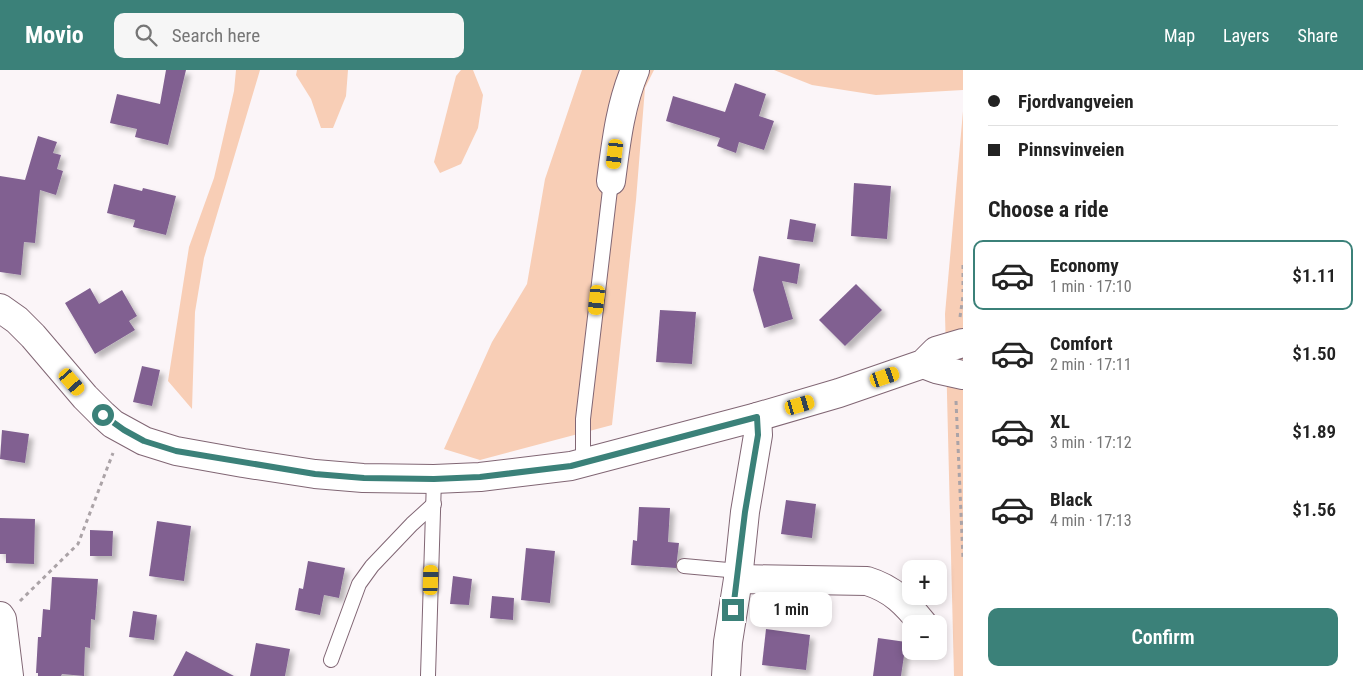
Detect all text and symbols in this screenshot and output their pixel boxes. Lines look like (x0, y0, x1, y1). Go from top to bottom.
search box (114, 13, 464, 58)
text: Movio (25, 21, 84, 49)
icon: search (132, 21, 160, 49)
text: Search here (172, 24, 260, 47)
text: Map (1164, 25, 1195, 46)
text: Layers (1223, 25, 1270, 46)
text: Share (1298, 25, 1338, 46)
text: Fjordvangveien (1018, 90, 1134, 113)
car (605, 138, 624, 170)
text: Pinnsvinveien (1018, 138, 1124, 161)
text: Choose a ride (988, 197, 1109, 222)
icon: car (990, 253, 1035, 298)
text: Economy (1050, 254, 1119, 277)
text: $1.11 (1292, 264, 1336, 287)
text: 1 min · 17:10 (1050, 277, 1132, 296)
car (587, 284, 606, 316)
icon: car (990, 331, 1035, 376)
text: Comfort (1050, 332, 1113, 355)
text: $1.50 (1292, 342, 1336, 365)
text: 2 min · 17:11 (1050, 355, 1132, 374)
car (868, 365, 901, 389)
car (56, 366, 87, 398)
car (783, 394, 816, 416)
route start (92, 404, 114, 426)
icon: car (990, 409, 1035, 454)
text: XL (1050, 410, 1070, 433)
text: $1.89 (1292, 420, 1336, 443)
text: 3 min · 17:12 (1050, 433, 1132, 452)
icon: car (990, 487, 1035, 532)
text: Black (1050, 488, 1092, 511)
text: $1.56 (1292, 498, 1336, 521)
text: 4 min · 17:13 (1050, 511, 1132, 530)
map controls (902, 560, 947, 660)
button: + (902, 560, 947, 605)
car (422, 565, 439, 595)
callout: 1 min (750, 592, 833, 628)
route end (722, 599, 744, 621)
text: 1 min (773, 600, 809, 619)
button: Confirm (988, 608, 1338, 666)
button: − (902, 615, 947, 660)

